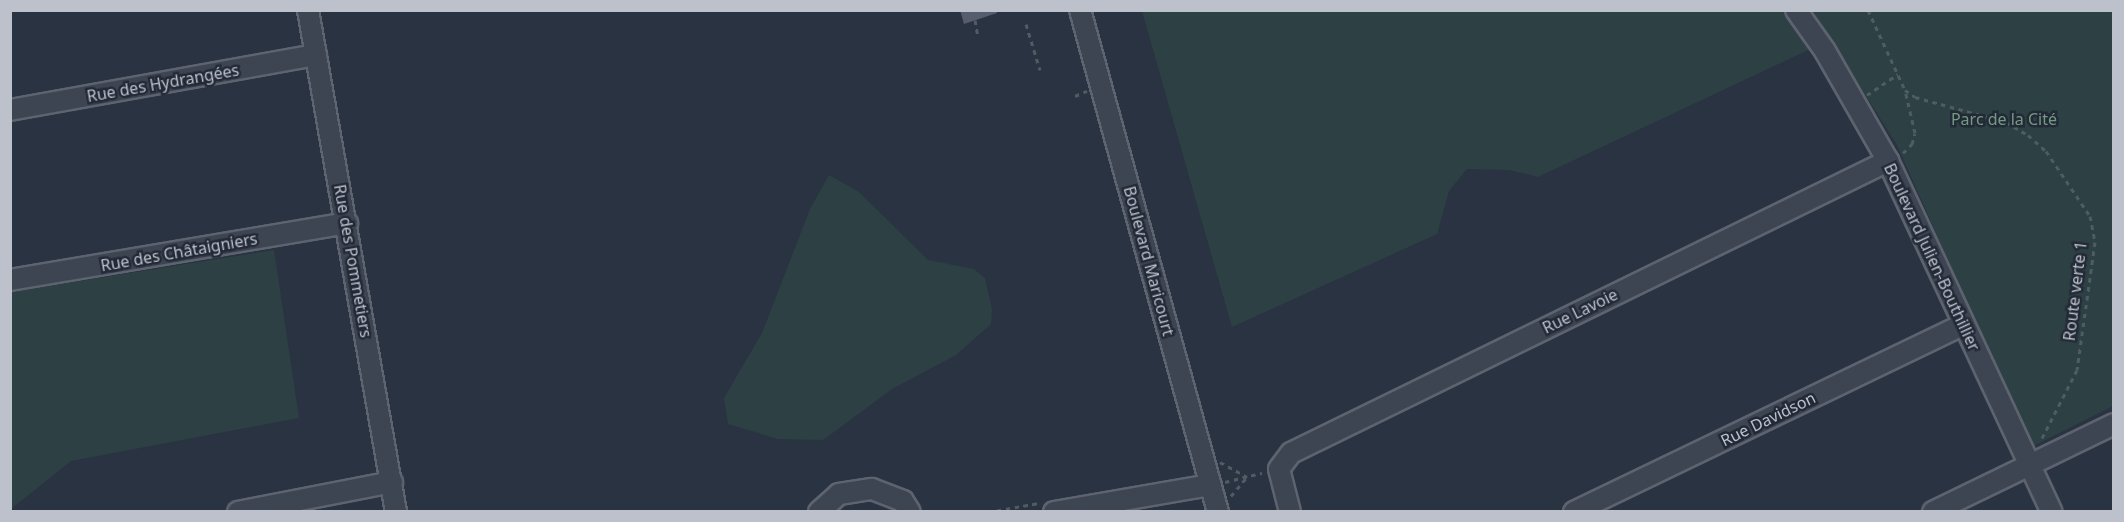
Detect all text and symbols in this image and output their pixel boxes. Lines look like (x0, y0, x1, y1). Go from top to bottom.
street label: Rue des Hydrangées (85, 60, 241, 106)
park label: Parc de la Cité (1951, 109, 2057, 129)
street label: Boulevard Julien-Bouthillier (1880, 160, 1984, 354)
street label: Rue des Pommetiers (330, 183, 376, 339)
street label: Boulevard Maricourt (1120, 184, 1178, 338)
street label: Rue des Châtaigniers (99, 229, 259, 275)
street label: Route verte 1 (2059, 240, 2091, 342)
street label: Rue Lavoie (1539, 285, 1621, 337)
street label: Rue Davidson (1718, 388, 1818, 450)

